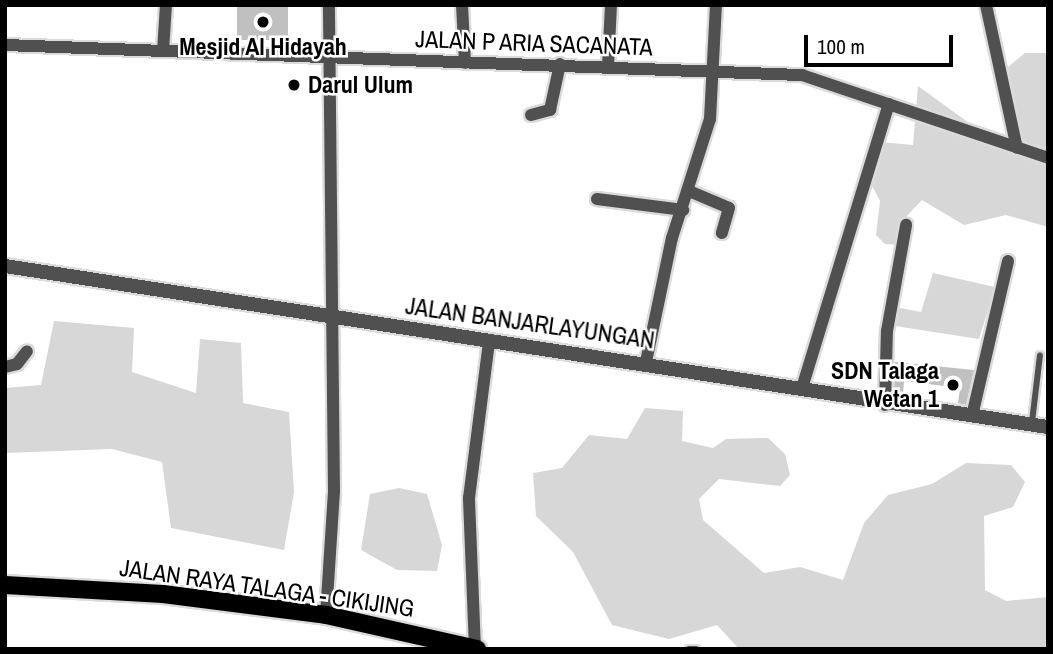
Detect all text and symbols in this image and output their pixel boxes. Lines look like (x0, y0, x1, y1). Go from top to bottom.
marker: Mesjid Al Hidayah (255, 14, 271, 30)
scale bar (808, 21, 957, 65)
street label: JALAN P ARIA SACANATA (414, 24, 654, 62)
text: 100 m (817, 32, 865, 61)
place label: Mesjid Al Hidayah (179, 33, 347, 61)
place label: Darul Ulum (308, 71, 413, 99)
marker: Darul Ulum (286, 77, 302, 93)
street label: JALAN BANJARLAYUNGAN (404, 291, 656, 355)
place label: SDN Talaga Wetan 1 (831, 357, 939, 413)
marker: SDN Talaga Wetan 1 (945, 377, 961, 393)
street label: JALAN RAYA TALAGA - CIKIJING (117, 553, 417, 623)

